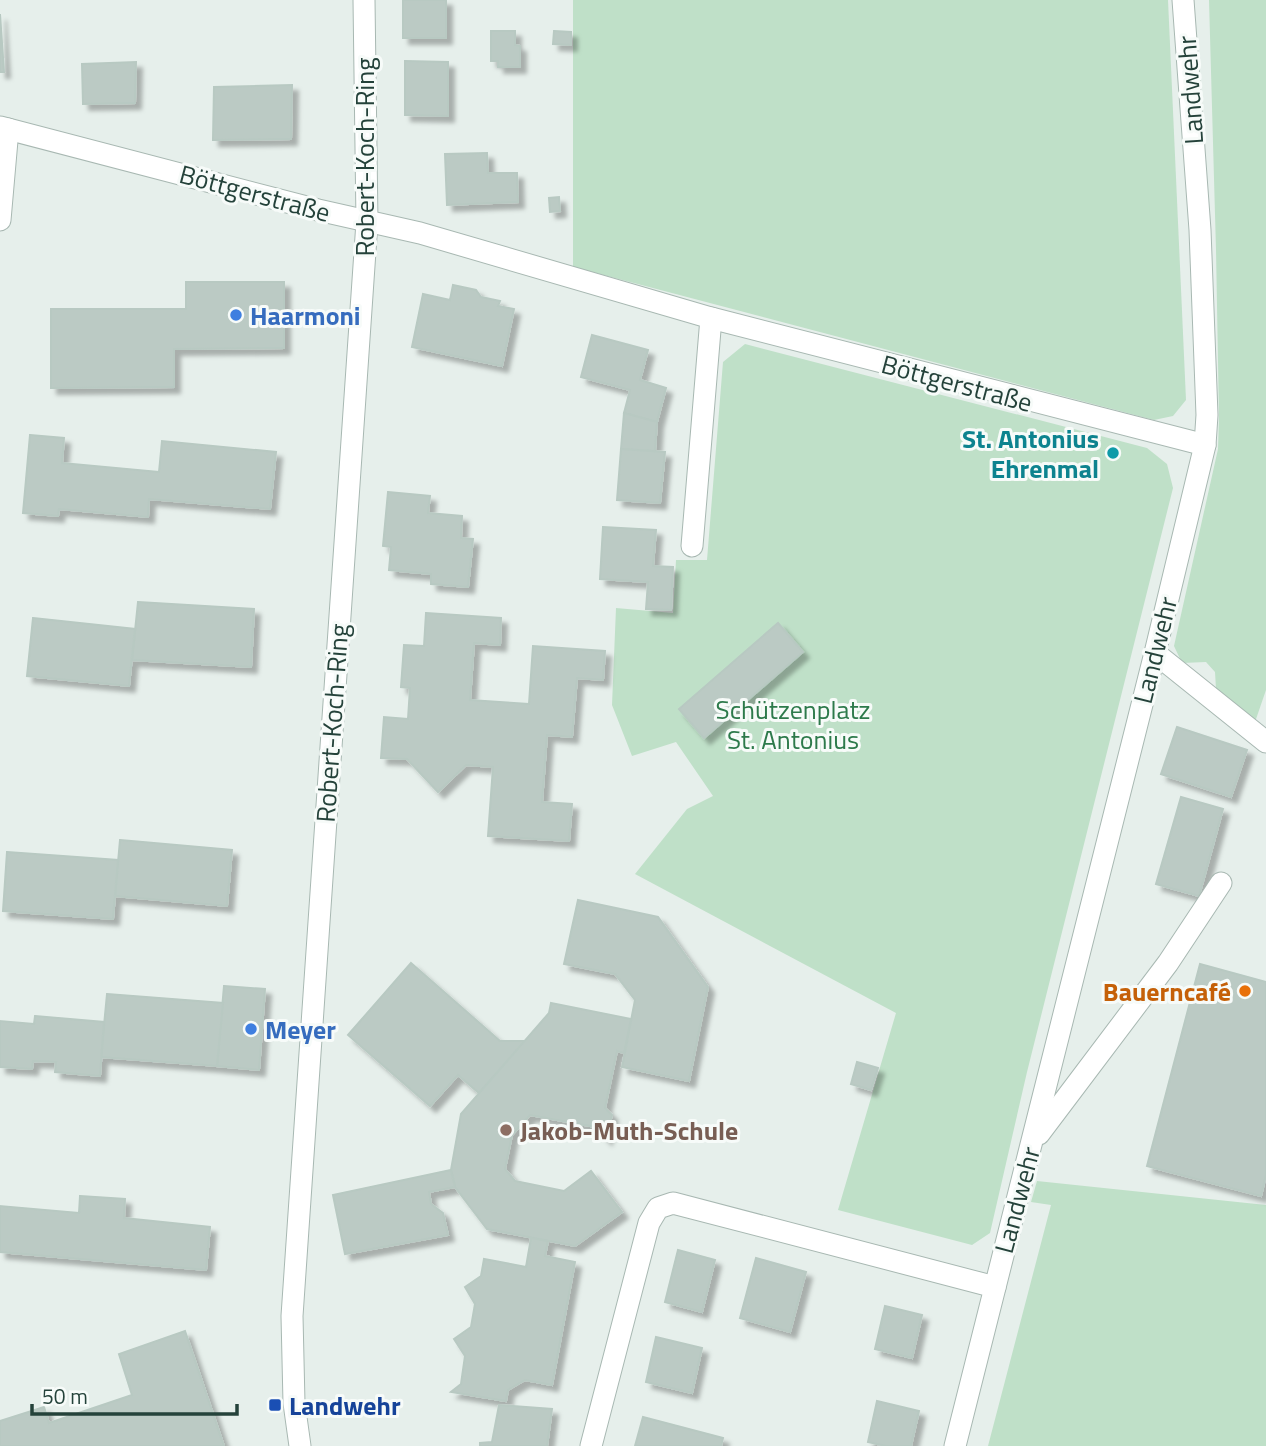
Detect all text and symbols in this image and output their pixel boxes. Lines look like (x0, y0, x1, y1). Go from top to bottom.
street label: Landwehr (1167, 34, 1213, 146)
street label: Robert-Koch-Ring (345, 57, 384, 257)
street label: Böttgerstraße (175, 154, 335, 232)
place label: Haarmoni (250, 296, 361, 335)
marker: Haarmoni (228, 307, 244, 323)
street label: Böttgerstraße (877, 344, 1037, 422)
place label: St. Antonius Ehrenmal (962, 419, 1099, 488)
marker: St. Antonius Ehrenmal (1105, 445, 1121, 461)
street label: Landwehr (1123, 592, 1187, 708)
street label: Robert-Koch-Ring (306, 622, 358, 824)
park label: Schützenplatz St. Antonius (716, 690, 870, 759)
place label: Bauerncafé (1103, 972, 1231, 1011)
marker: Bauerncafé (1237, 983, 1253, 999)
place label: Meyer (265, 1010, 336, 1049)
marker: Meyer (243, 1021, 259, 1037)
place label: Jakob-Muth-Schule (520, 1111, 738, 1150)
marker: Jakob-Muth-Schule (498, 1122, 514, 1138)
street label: Landwehr (984, 1142, 1050, 1258)
scale bar (32, 1372, 236, 1416)
text: 50 m (42, 1380, 88, 1412)
place label: Landwehr (289, 1386, 401, 1425)
marker: Landwehr (267, 1397, 283, 1413)

